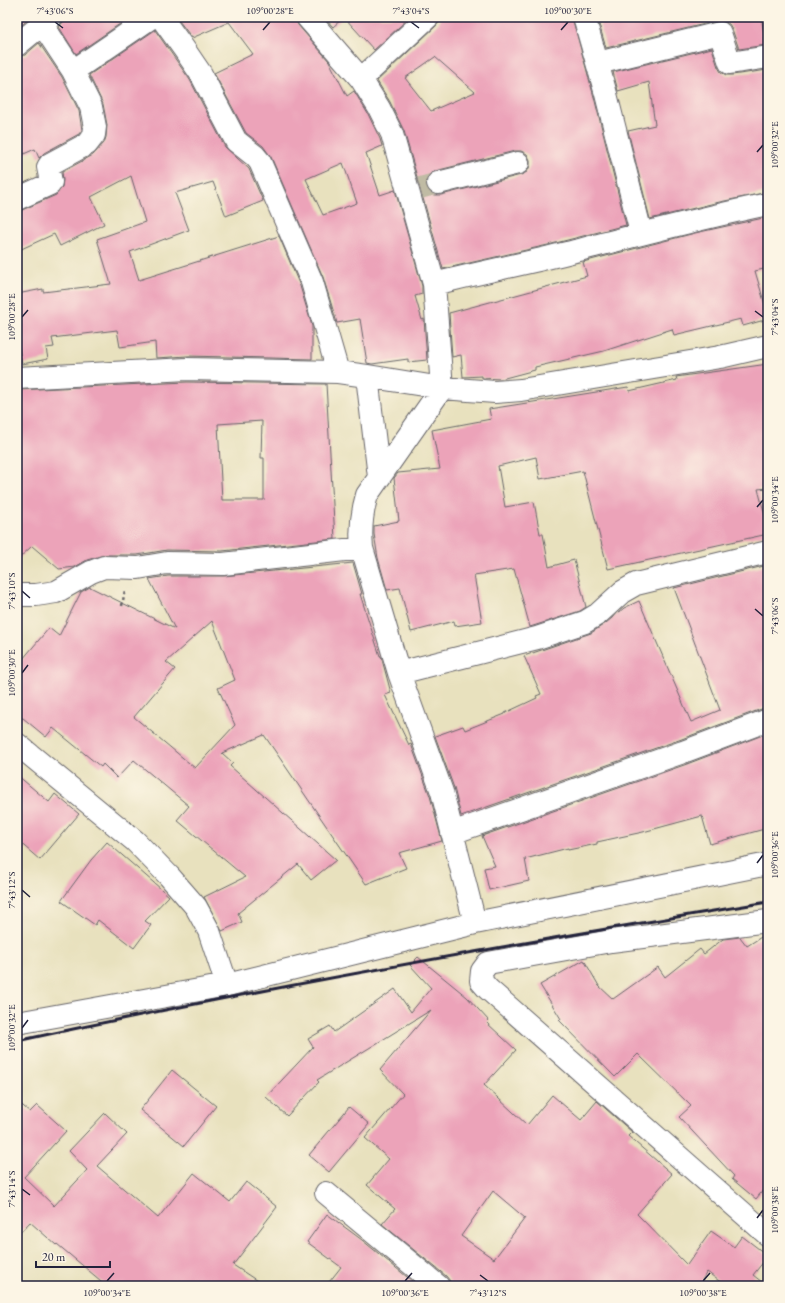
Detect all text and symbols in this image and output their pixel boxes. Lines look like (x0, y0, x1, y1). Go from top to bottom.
text: 7°43'06"S (37, 4, 74, 17)
text: 109°00'28"E (246, 4, 294, 17)
text: 7°43'04"S (393, 4, 430, 17)
text: 109°00'30"E (544, 4, 592, 17)
text: 109°00'32"E (768, 121, 781, 169)
text: 109°00'28"E (5, 293, 18, 341)
text: 7°43'04"S (768, 298, 781, 335)
text: 109°00'34"E (768, 476, 781, 524)
text: 7°43'10"S (5, 572, 18, 609)
text: 7°43'06"S (768, 597, 781, 634)
text: 109°00'30"E (5, 649, 18, 697)
text: 109°00'36"E (768, 831, 781, 879)
text: 7°43'12"S (5, 871, 18, 908)
text: 109°00'32"E (5, 1004, 18, 1052)
text: 7°43'14"S (5, 1170, 18, 1207)
text: 109°00'38"E (768, 1186, 781, 1234)
scale bar (36, 1243, 110, 1269)
text: 20 m (42, 1249, 66, 1265)
text: 109°00'34"E (83, 1286, 131, 1299)
text: 109°00'36"E (381, 1286, 429, 1299)
text: 7°43'12"S (470, 1286, 507, 1299)
text: 109°00'38"E (679, 1286, 727, 1299)

